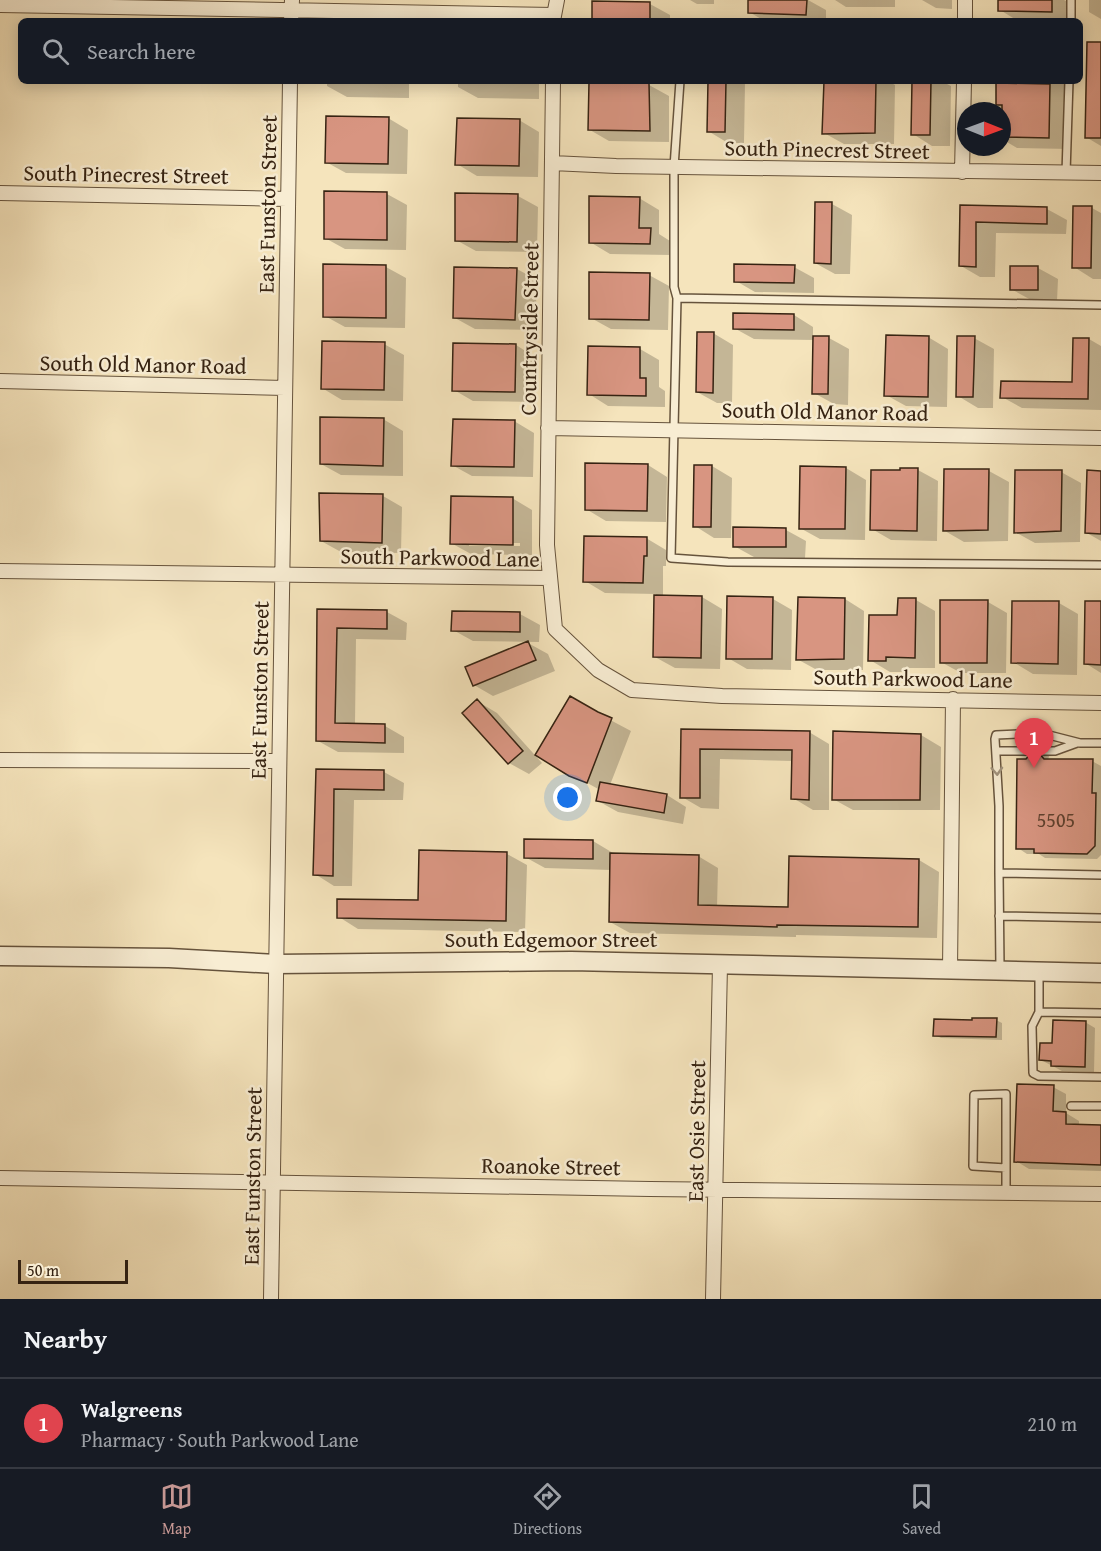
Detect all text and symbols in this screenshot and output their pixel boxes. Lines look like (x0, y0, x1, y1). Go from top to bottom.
search box (18, 18, 1083, 84)
icon: search (39, 35, 72, 68)
text: Search here (87, 35, 196, 67)
north arrow (957, 102, 1011, 156)
street label: East Funston Street (249, 114, 285, 293)
street label: South Pinecrest Street (724, 131, 930, 167)
street label: South Pinecrest Street (23, 156, 229, 192)
street label: Countryside Street (511, 242, 547, 416)
street label: South Old Manor Road (39, 346, 247, 382)
street label: South Old Manor Road (721, 393, 929, 429)
street label: South Parkwood Lane (340, 539, 540, 575)
street label: East Funston Street (241, 600, 277, 779)
street label: South Parkwood Lane (813, 660, 1013, 696)
pin: 1 (1014, 718, 1054, 768)
one-way arrow (990, 767, 1003, 776)
your location (553, 783, 582, 812)
house number: 5505 (1037, 805, 1075, 834)
street label: South Edgemoor Street (445, 923, 658, 955)
street label: East Osie Street (679, 1060, 713, 1202)
street label: East Funston Street (234, 1086, 270, 1265)
street label: Roanoke Street (481, 1149, 621, 1183)
scale bar (18, 1257, 128, 1284)
text: 50 m (27, 1258, 59, 1282)
text: Nearby (24, 1319, 107, 1358)
text: Walgreens (81, 1393, 182, 1425)
text: 1 (38, 1409, 49, 1438)
text: 210 m (1027, 1409, 1077, 1438)
text: Pharmacy · South Parkwood Lane (81, 1425, 359, 1454)
tab: Map (160, 1480, 193, 1540)
tab: Directions (513, 1480, 582, 1540)
tab: Saved (902, 1480, 941, 1540)

